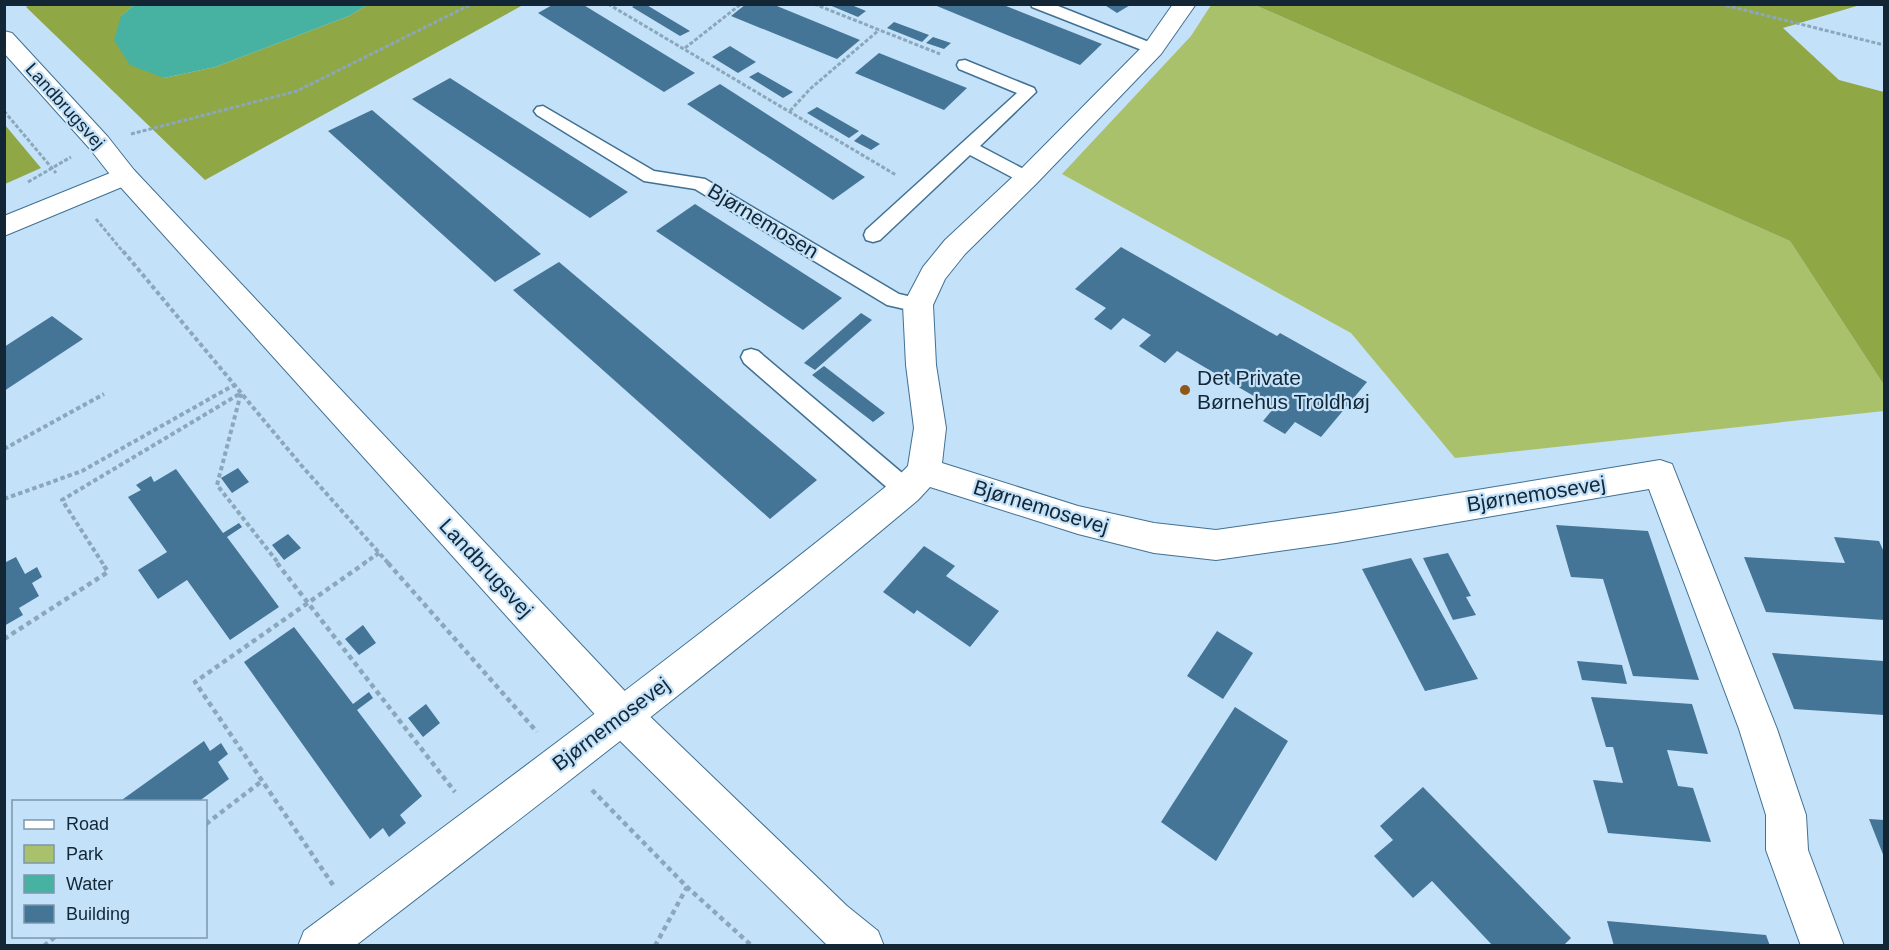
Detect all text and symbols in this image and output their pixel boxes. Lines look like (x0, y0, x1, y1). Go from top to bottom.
street label: Landbrugsvej (21, 59, 109, 153)
street label: Bjørnemosen (704, 179, 823, 263)
place label: Det Private Børnehus Troldhøj (1197, 366, 1370, 413)
marker: Det Private Børnehus Troldhøj (1178, 383, 1192, 397)
street label: Bjørnemosevej (1465, 471, 1607, 516)
street label: Bjørnemosevej (971, 475, 1111, 538)
street label: Landbrugsvej (435, 514, 538, 622)
street label: Bjørnemosevej (548, 672, 674, 775)
legend (12, 800, 207, 938)
text: Road (66, 814, 109, 834)
text: Park (66, 844, 104, 864)
text: Water (66, 874, 113, 894)
text: Building (66, 904, 130, 924)

